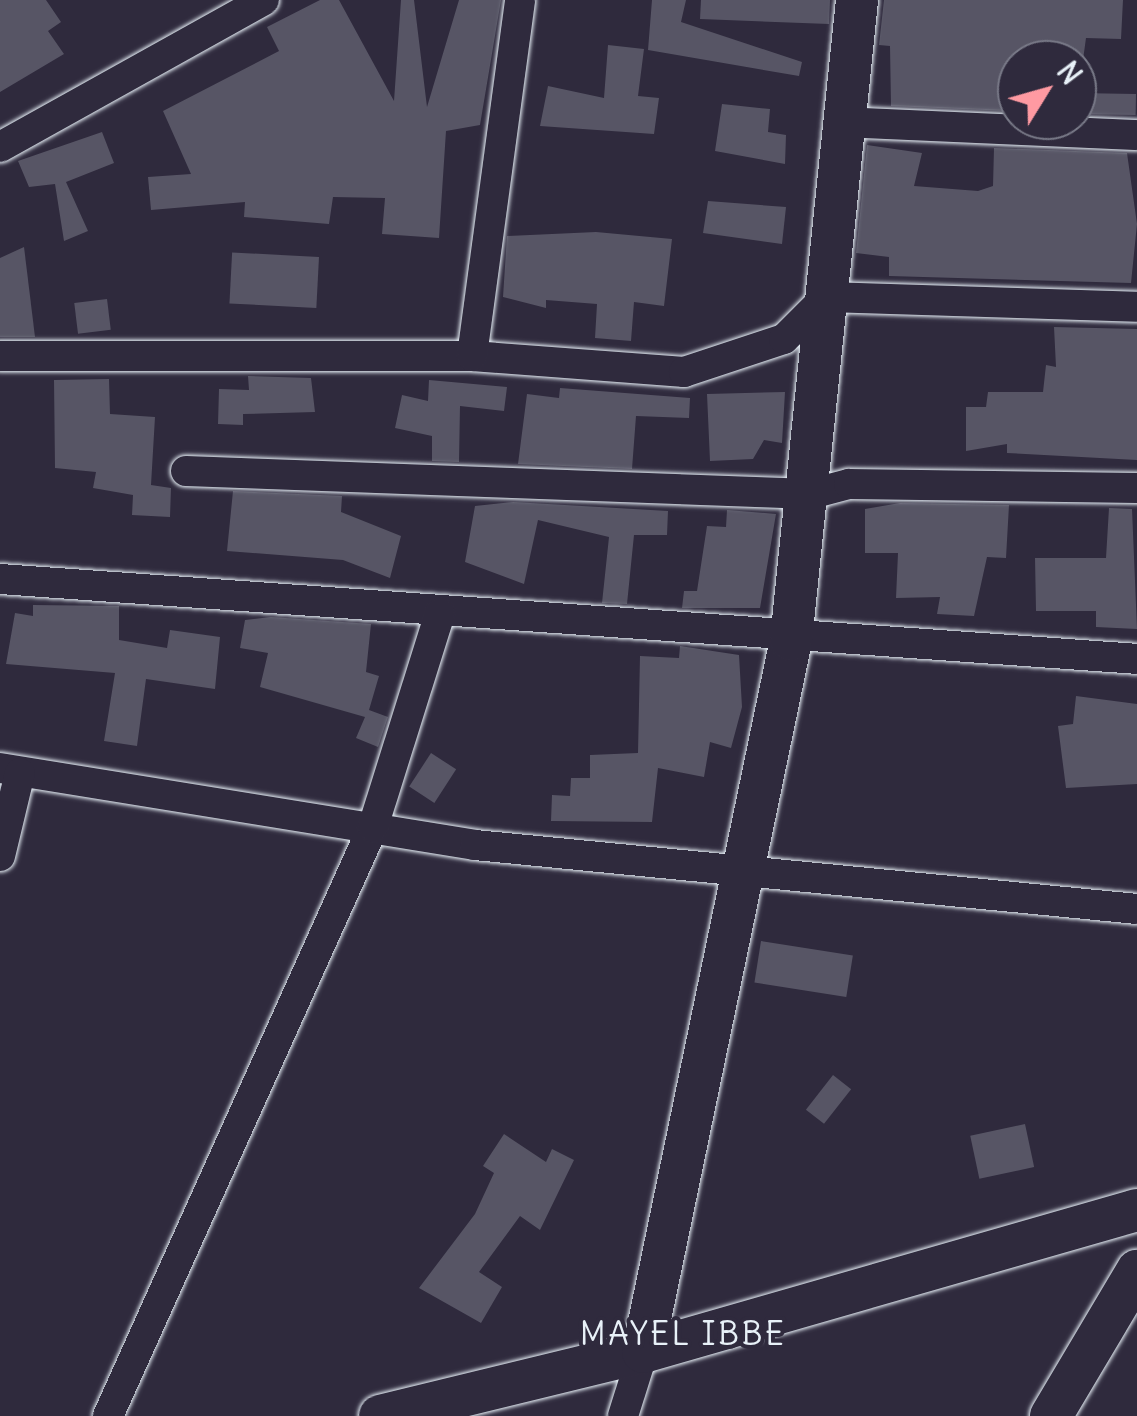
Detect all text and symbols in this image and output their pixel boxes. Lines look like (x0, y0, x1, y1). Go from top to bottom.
north arrow (997, 40, 1097, 140)
text: N (1049, 55, 1090, 92)
district label: MAYEL IBBE (580, 1315, 786, 1353)

